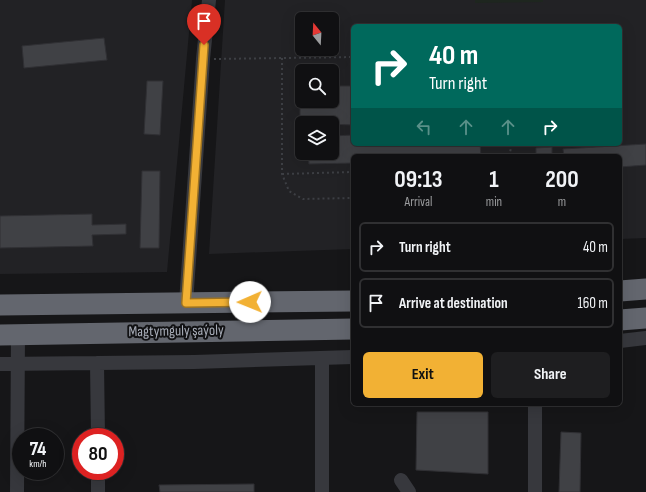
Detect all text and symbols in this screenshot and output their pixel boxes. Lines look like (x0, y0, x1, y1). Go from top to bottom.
pin (187, 4, 221, 45)
icon: arrive (193, 10, 215, 32)
north arrow (295, 12, 339, 56)
map controls (295, 12, 339, 160)
text: 40 m (429, 39, 478, 72)
icon: right (363, 40, 415, 92)
button: search (295, 64, 339, 108)
text: Turn right (429, 73, 487, 94)
button: layers (295, 116, 339, 160)
icon: left (413, 116, 435, 138)
icon: ahead (455, 116, 477, 138)
icon: ahead (497, 116, 519, 138)
icon: right (539, 116, 561, 138)
text: 09:13 (394, 165, 443, 194)
text: 1 (489, 165, 499, 194)
text: 200 (545, 165, 579, 194)
text: Arrival (404, 194, 432, 210)
text: min (486, 194, 502, 210)
text: m (558, 194, 566, 210)
icon: right (365, 236, 387, 258)
text: Turn right (399, 238, 451, 257)
text: 40 m (583, 238, 608, 257)
position arrow (229, 281, 271, 323)
icon: arrive (365, 292, 387, 314)
text: Arrive at destination (399, 294, 508, 313)
text: 160 m (577, 294, 608, 313)
street label: Magtymguly şaýoly (128, 321, 224, 341)
button: Exit (363, 352, 483, 398)
button: Share (491, 352, 610, 398)
speed limit sign: 80 (72, 428, 124, 480)
text: 74 (30, 437, 46, 461)
text: km/h (29, 458, 47, 470)

